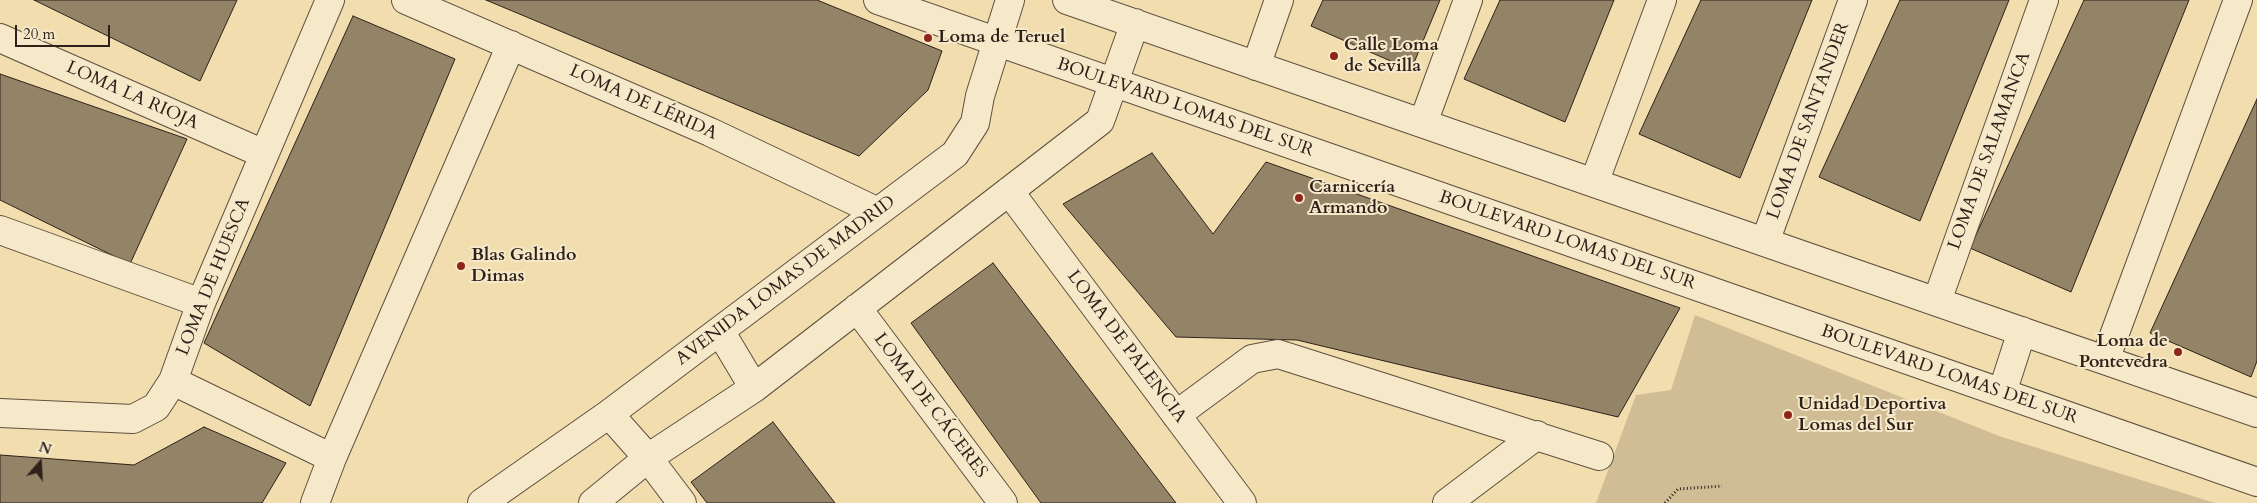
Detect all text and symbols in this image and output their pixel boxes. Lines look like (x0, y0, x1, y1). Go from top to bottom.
scale bar (18, 15, 112, 47)
street label: LOMA DE SANTANDER (1763, 19, 1855, 223)
text: 20 m (23, 24, 55, 44)
place label: Loma de Teruel (938, 27, 1065, 49)
marker: Loma de Teruel (922, 32, 934, 44)
place label: Calle Loma de Sevilla (1344, 35, 1439, 78)
street label: LOMA DE SALAMANCA (1944, 49, 2036, 253)
marker: Calle Loma de Sevilla (1328, 50, 1340, 62)
street label: BOULEVARD LOMAS DEL SUR (1054, 54, 1316, 162)
street label: LOMA LA RIOJA (62, 57, 202, 135)
street label: LOMA DE LÉRIDA (566, 61, 720, 145)
place label: Carnicería Armando (1309, 177, 1395, 220)
street label: BOULEVARD LOMAS DEL SUR (1436, 187, 1698, 295)
street label: AVENIDA LOMAS DE MADRID (672, 191, 900, 371)
marker: Carnicería Armando (1293, 192, 1305, 204)
street label: LOMA DE HUESCA (173, 195, 255, 359)
place label: Blas Galindo Dimas (471, 245, 577, 288)
marker: Blas Galindo Dimas (455, 260, 467, 272)
street label: LOMA DE PALENCIA (1062, 267, 1190, 427)
street label: BOULEVARD LOMAS DEL SUR (1818, 321, 2080, 429)
street label: LOMA DE CÁCERES (869, 329, 991, 483)
place label: Loma de Pontevedra (2079, 331, 2168, 374)
marker: Loma de Pontevedra (2172, 346, 2184, 358)
place label: Unidad Deportiva Lomas del Sur (1798, 394, 1946, 436)
marker: Unidad Deportiva Lomas del Sur (1782, 409, 1794, 421)
text: N (36, 437, 54, 459)
north arrow (15, 438, 65, 488)

